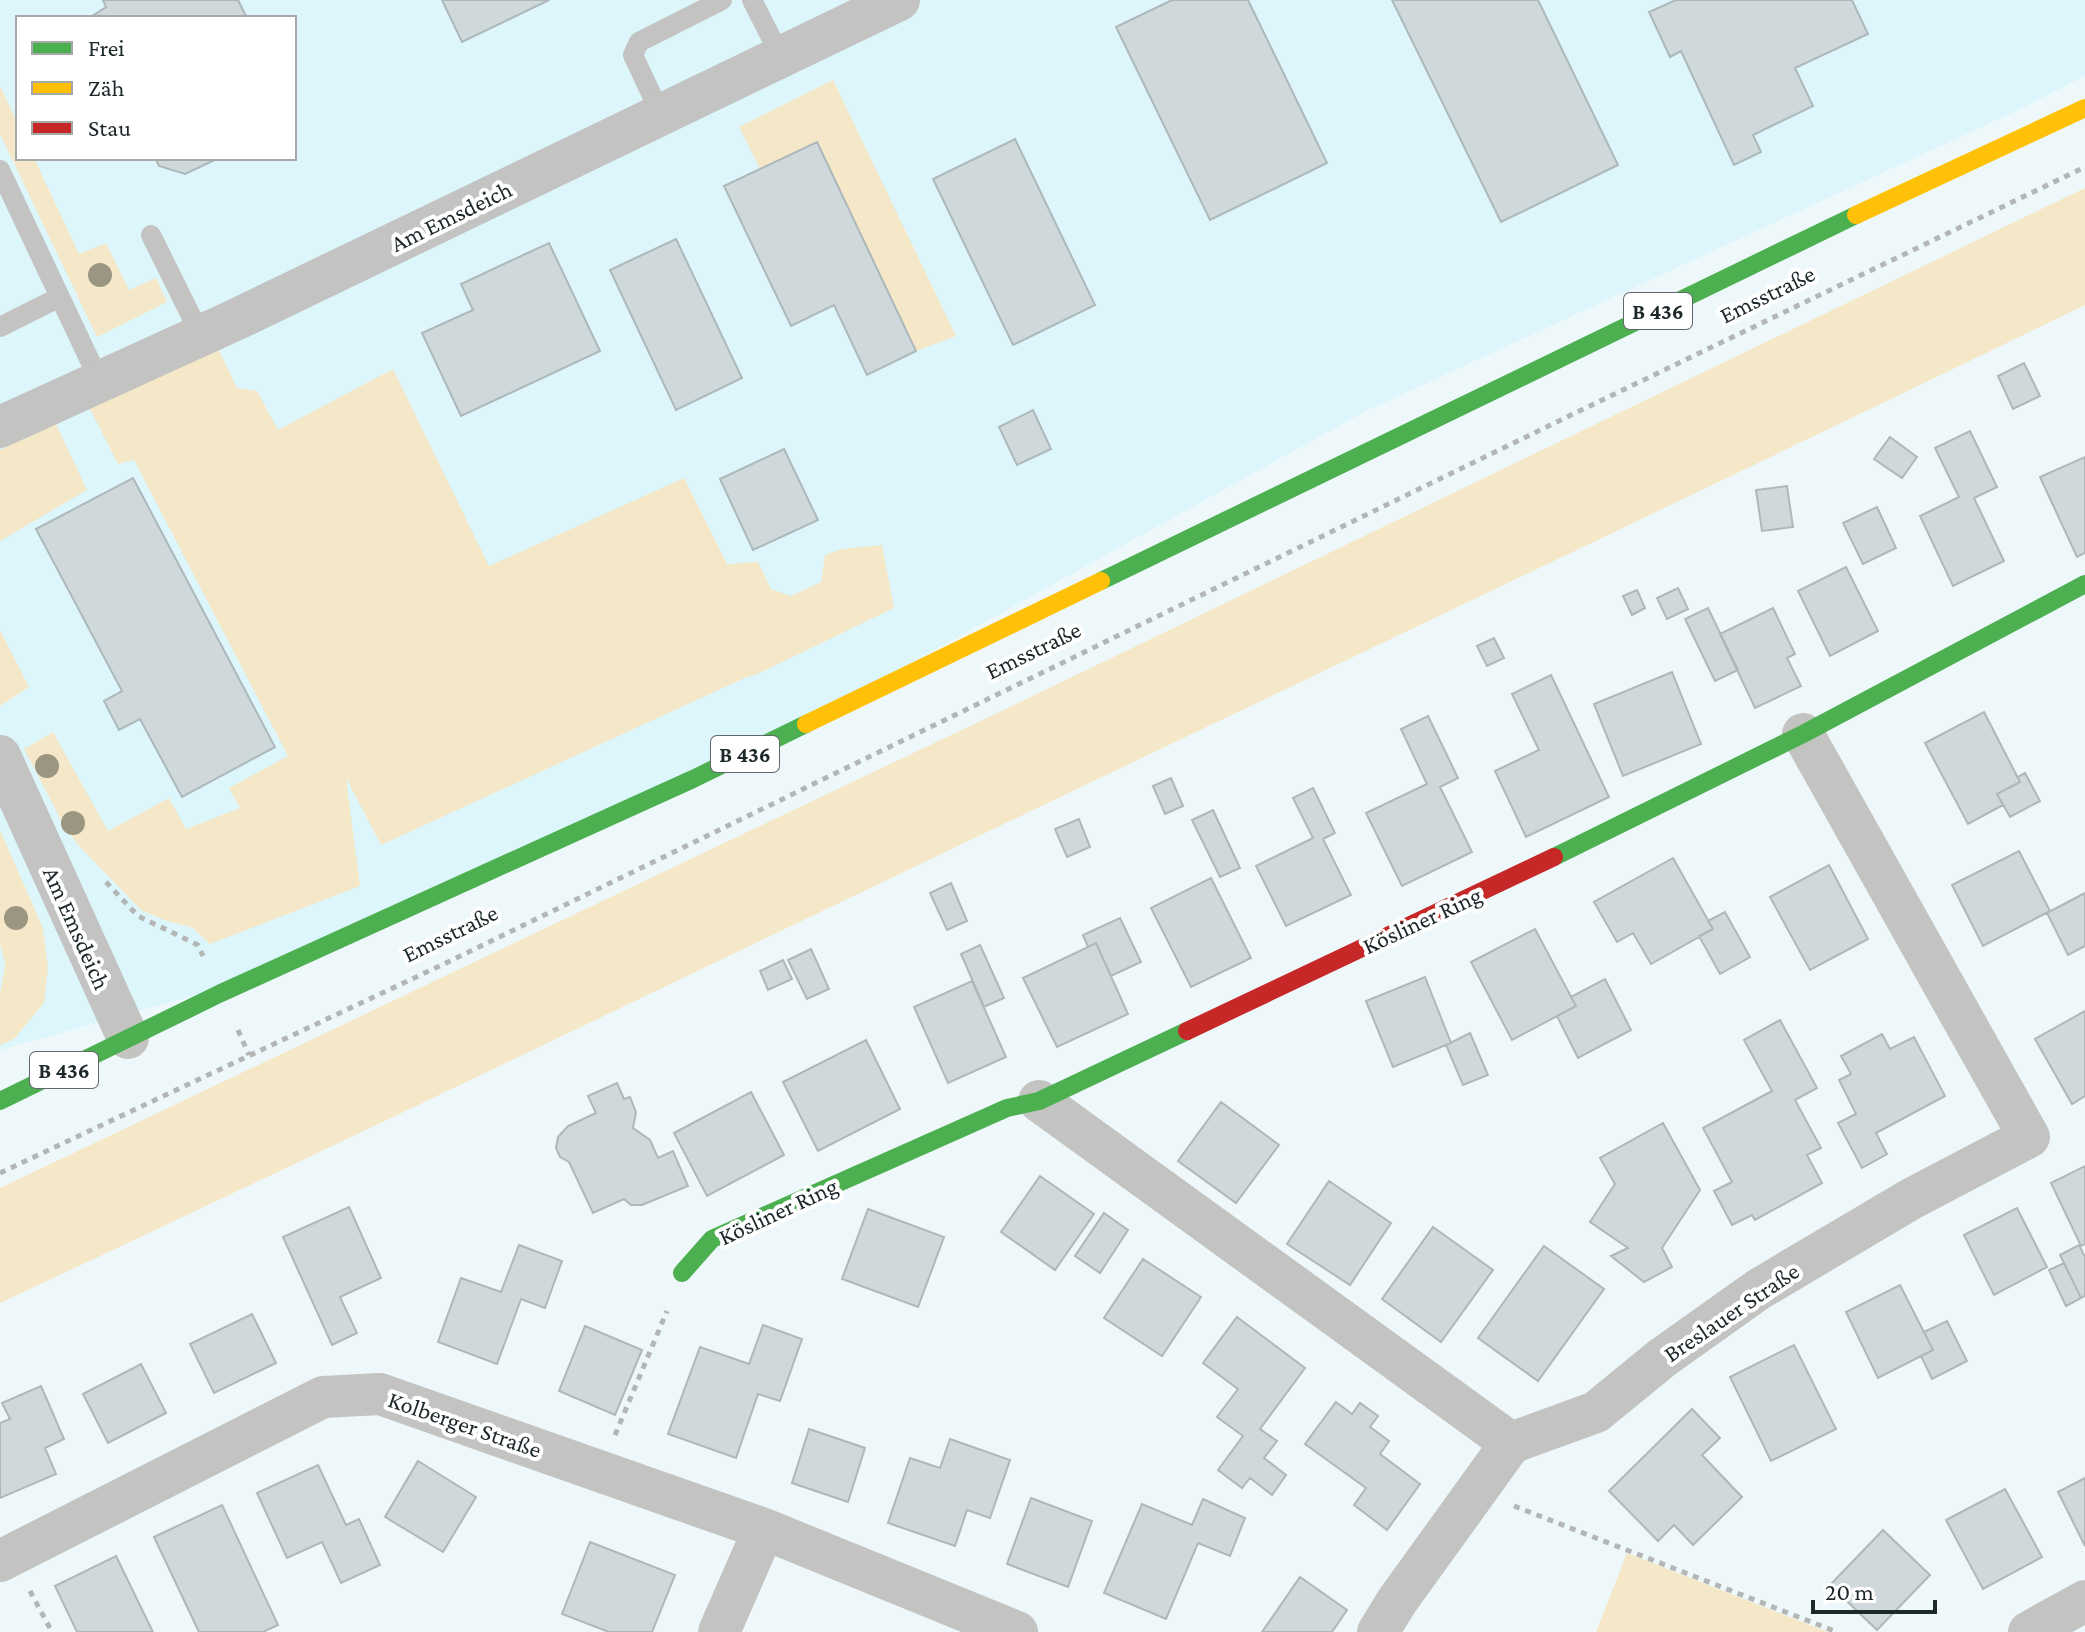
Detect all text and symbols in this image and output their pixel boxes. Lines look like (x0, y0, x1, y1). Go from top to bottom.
legend (16, 16, 296, 160)
text: Frei (88, 34, 125, 61)
text: Zäh (88, 74, 125, 101)
text: Stau (88, 114, 131, 141)
street label: Am Emsdeich (386, 175, 516, 257)
street label: Emsstraße (1715, 259, 1819, 329)
road number: B 436 (1624, 293, 1692, 329)
street label: Emsstraße (981, 615, 1085, 685)
road number: B 436 (711, 736, 779, 772)
street label: Am Emsdeich (38, 863, 116, 994)
street label: Kösliner Ring (1358, 881, 1486, 959)
street label: Emsstraße (398, 898, 502, 968)
road number: B 436 (30, 1052, 98, 1088)
street label: Kösliner Ring (714, 1172, 842, 1250)
street label: Breslauer Straße (1658, 1257, 1804, 1367)
street label: Kolberger Straße (385, 1385, 545, 1463)
scale bar (1813, 1564, 1935, 1614)
text: 20 m (1825, 1578, 1874, 1605)

